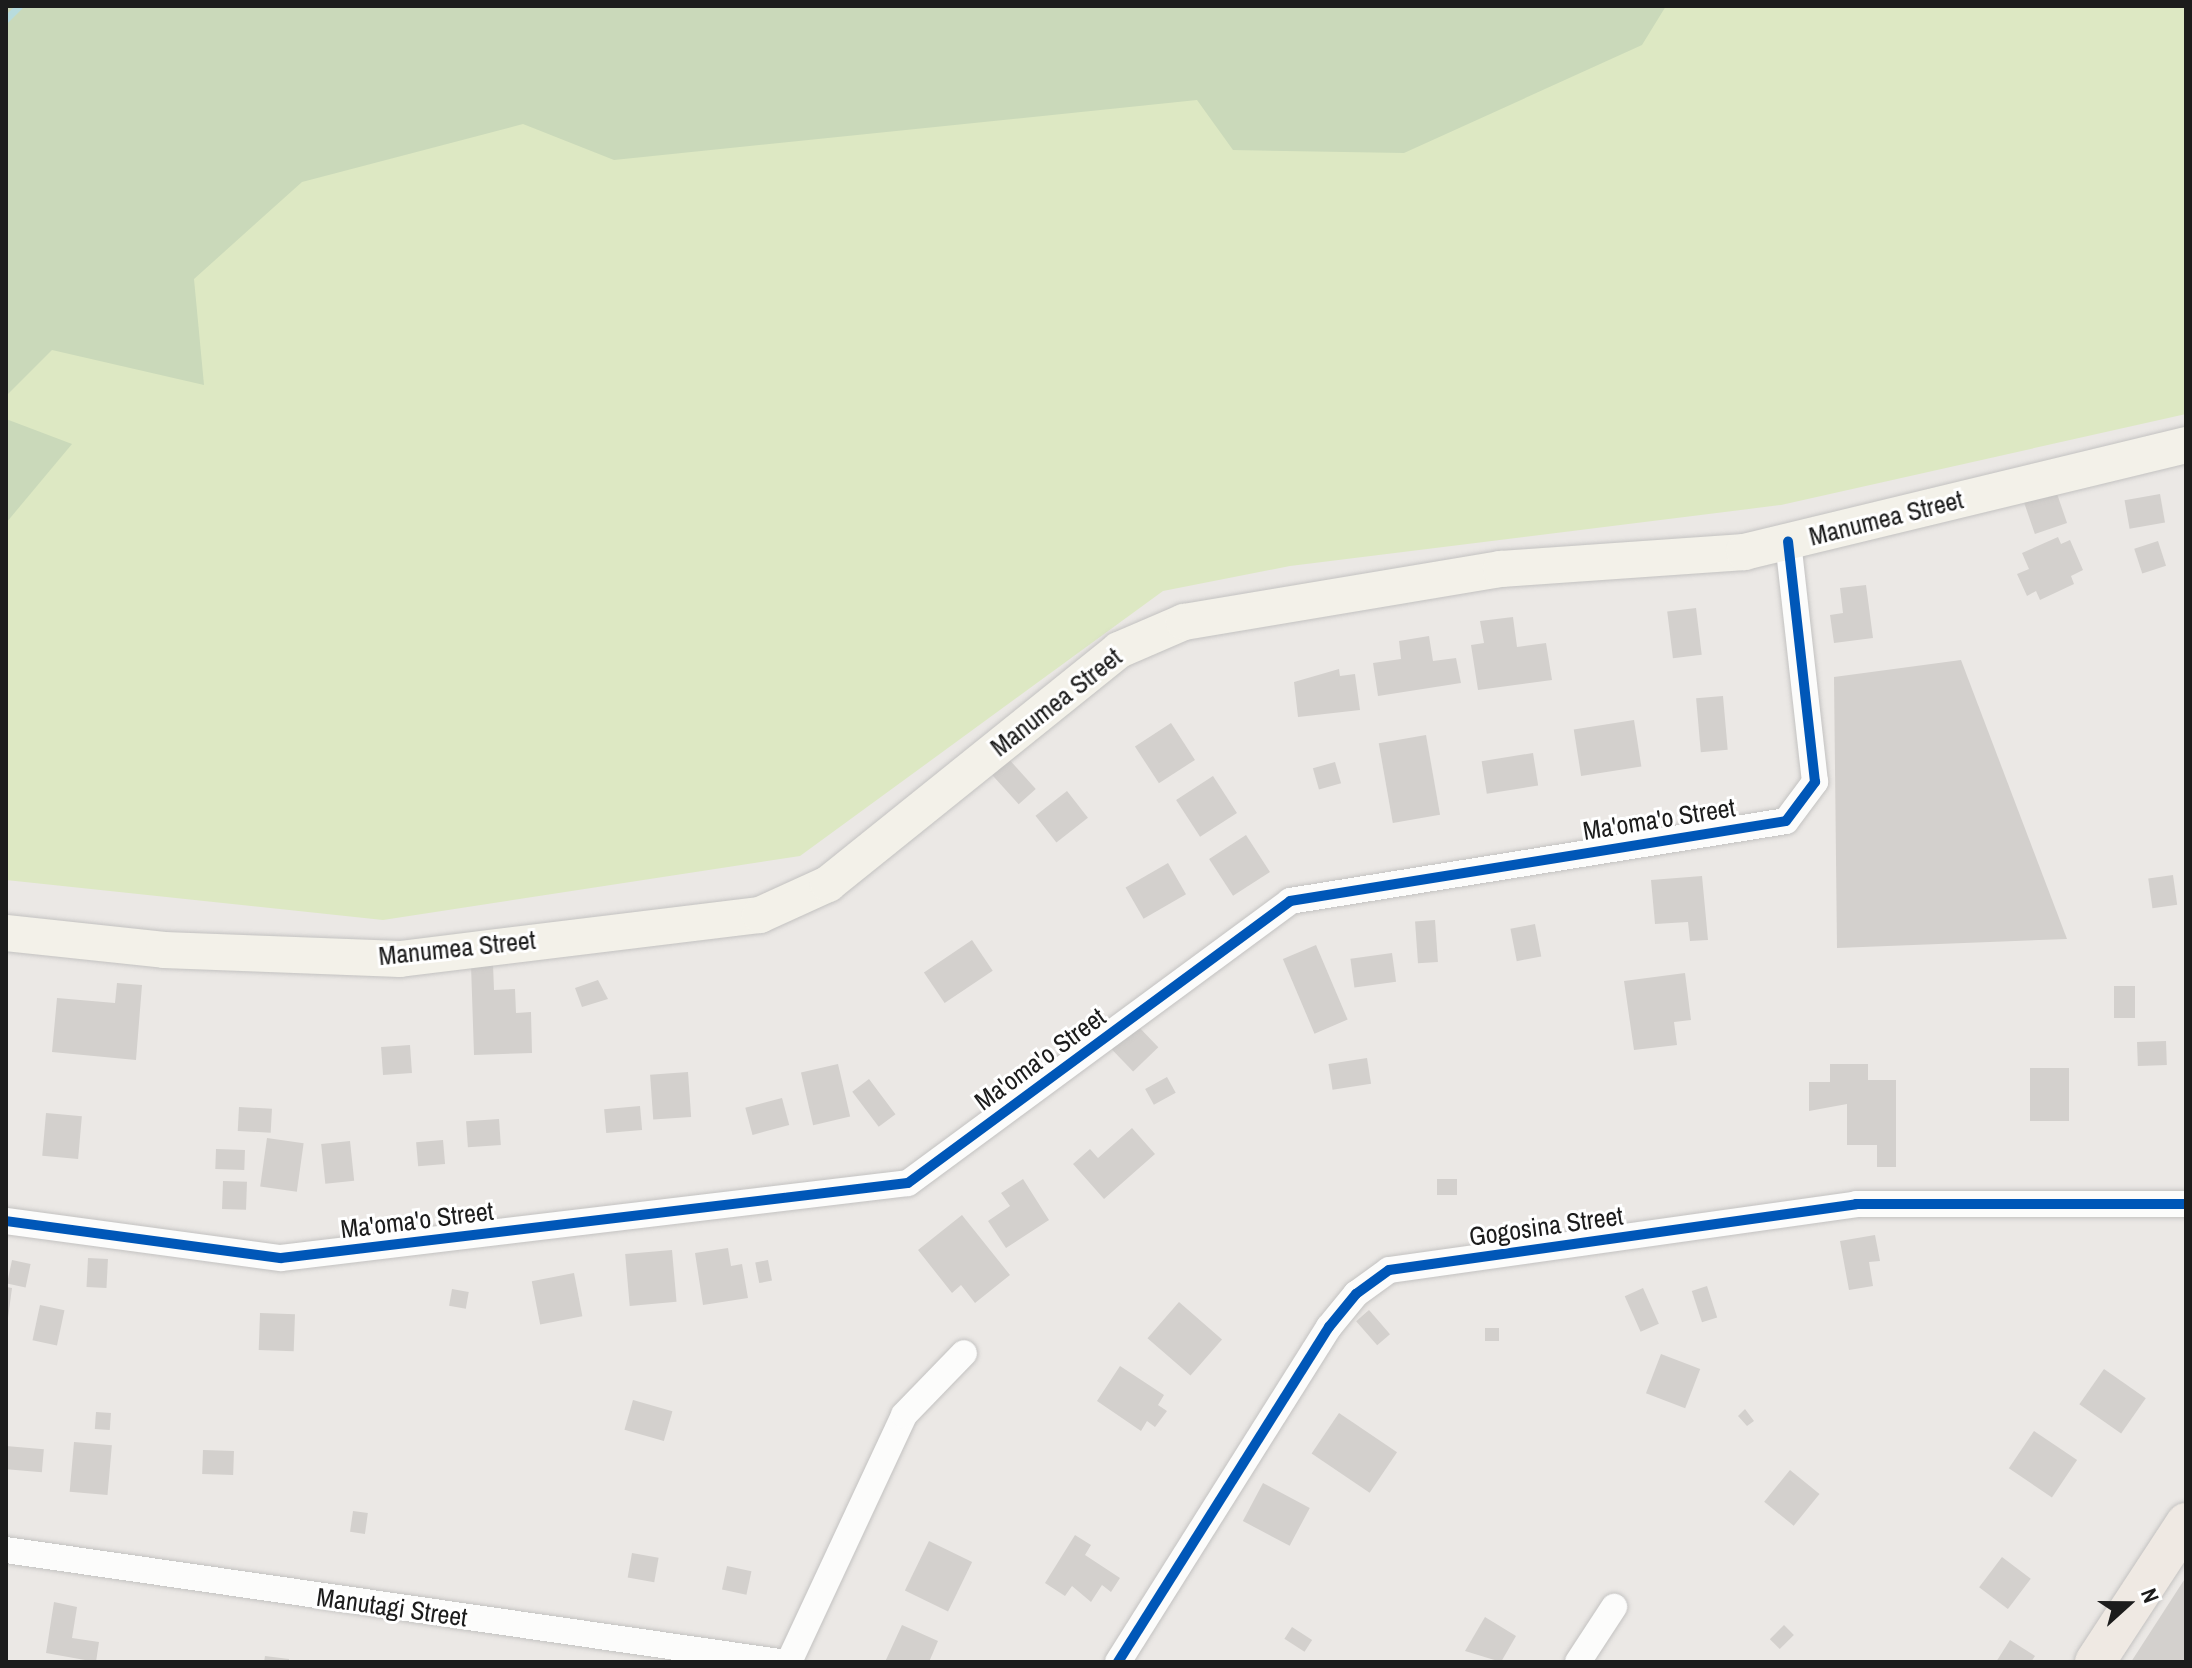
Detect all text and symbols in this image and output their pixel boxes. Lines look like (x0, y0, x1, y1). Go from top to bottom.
street label: Manumea Street (1806, 484, 1966, 552)
street label: Manumea Street (984, 641, 1128, 763)
street label: Ma'oma'o Street (1581, 792, 1737, 846)
street label: Manumea Street (377, 924, 537, 972)
street label: Ma'oma'o Street (969, 1001, 1111, 1117)
street label: Ma'oma'o Street (339, 1195, 495, 1245)
street label: Gogosina Street (1467, 1200, 1625, 1252)
north arrow (2088, 1564, 2168, 1644)
street label: Manutagi Street (315, 1581, 469, 1633)
text: N (2134, 1584, 2167, 1607)

